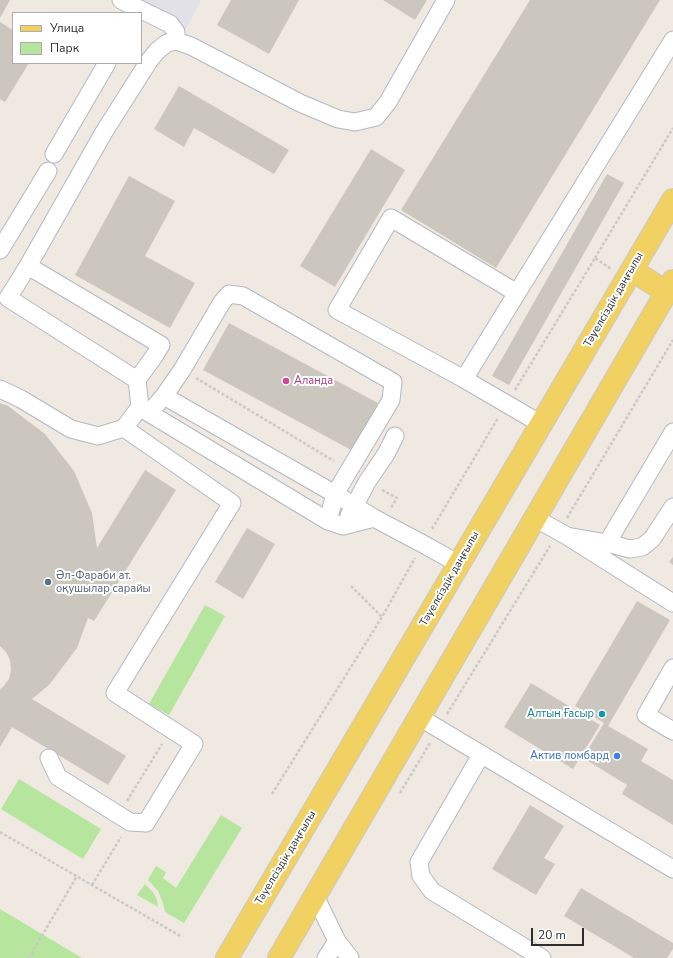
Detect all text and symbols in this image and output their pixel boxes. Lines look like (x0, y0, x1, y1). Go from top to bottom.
legend (12, 12, 142, 64)
text: Улица (50, 20, 84, 36)
text: Парк (50, 40, 79, 56)
street label: Тәуелсіздік даңғылы (581, 250, 647, 350)
place label: Аланда (294, 374, 333, 388)
marker: Аланда (281, 376, 291, 386)
street label: Тәуелсіздік даңғылы (417, 529, 483, 629)
place label: Әл-Фараби ат. оқушылар сарайы (56, 569, 151, 595)
marker: Әл-Фараби ат. оқушылар сарайы (43, 577, 53, 587)
place label: Алтын Ғасыр (527, 707, 594, 721)
marker: Алтын Ғасыр (597, 709, 607, 719)
place label: Актив ломбард (530, 749, 609, 763)
marker: Актив ломбард (612, 751, 622, 761)
street label: Тәуелсіздік даңғылы (253, 809, 319, 907)
scale bar (533, 920, 586, 946)
text: 20 m (538, 927, 566, 943)

